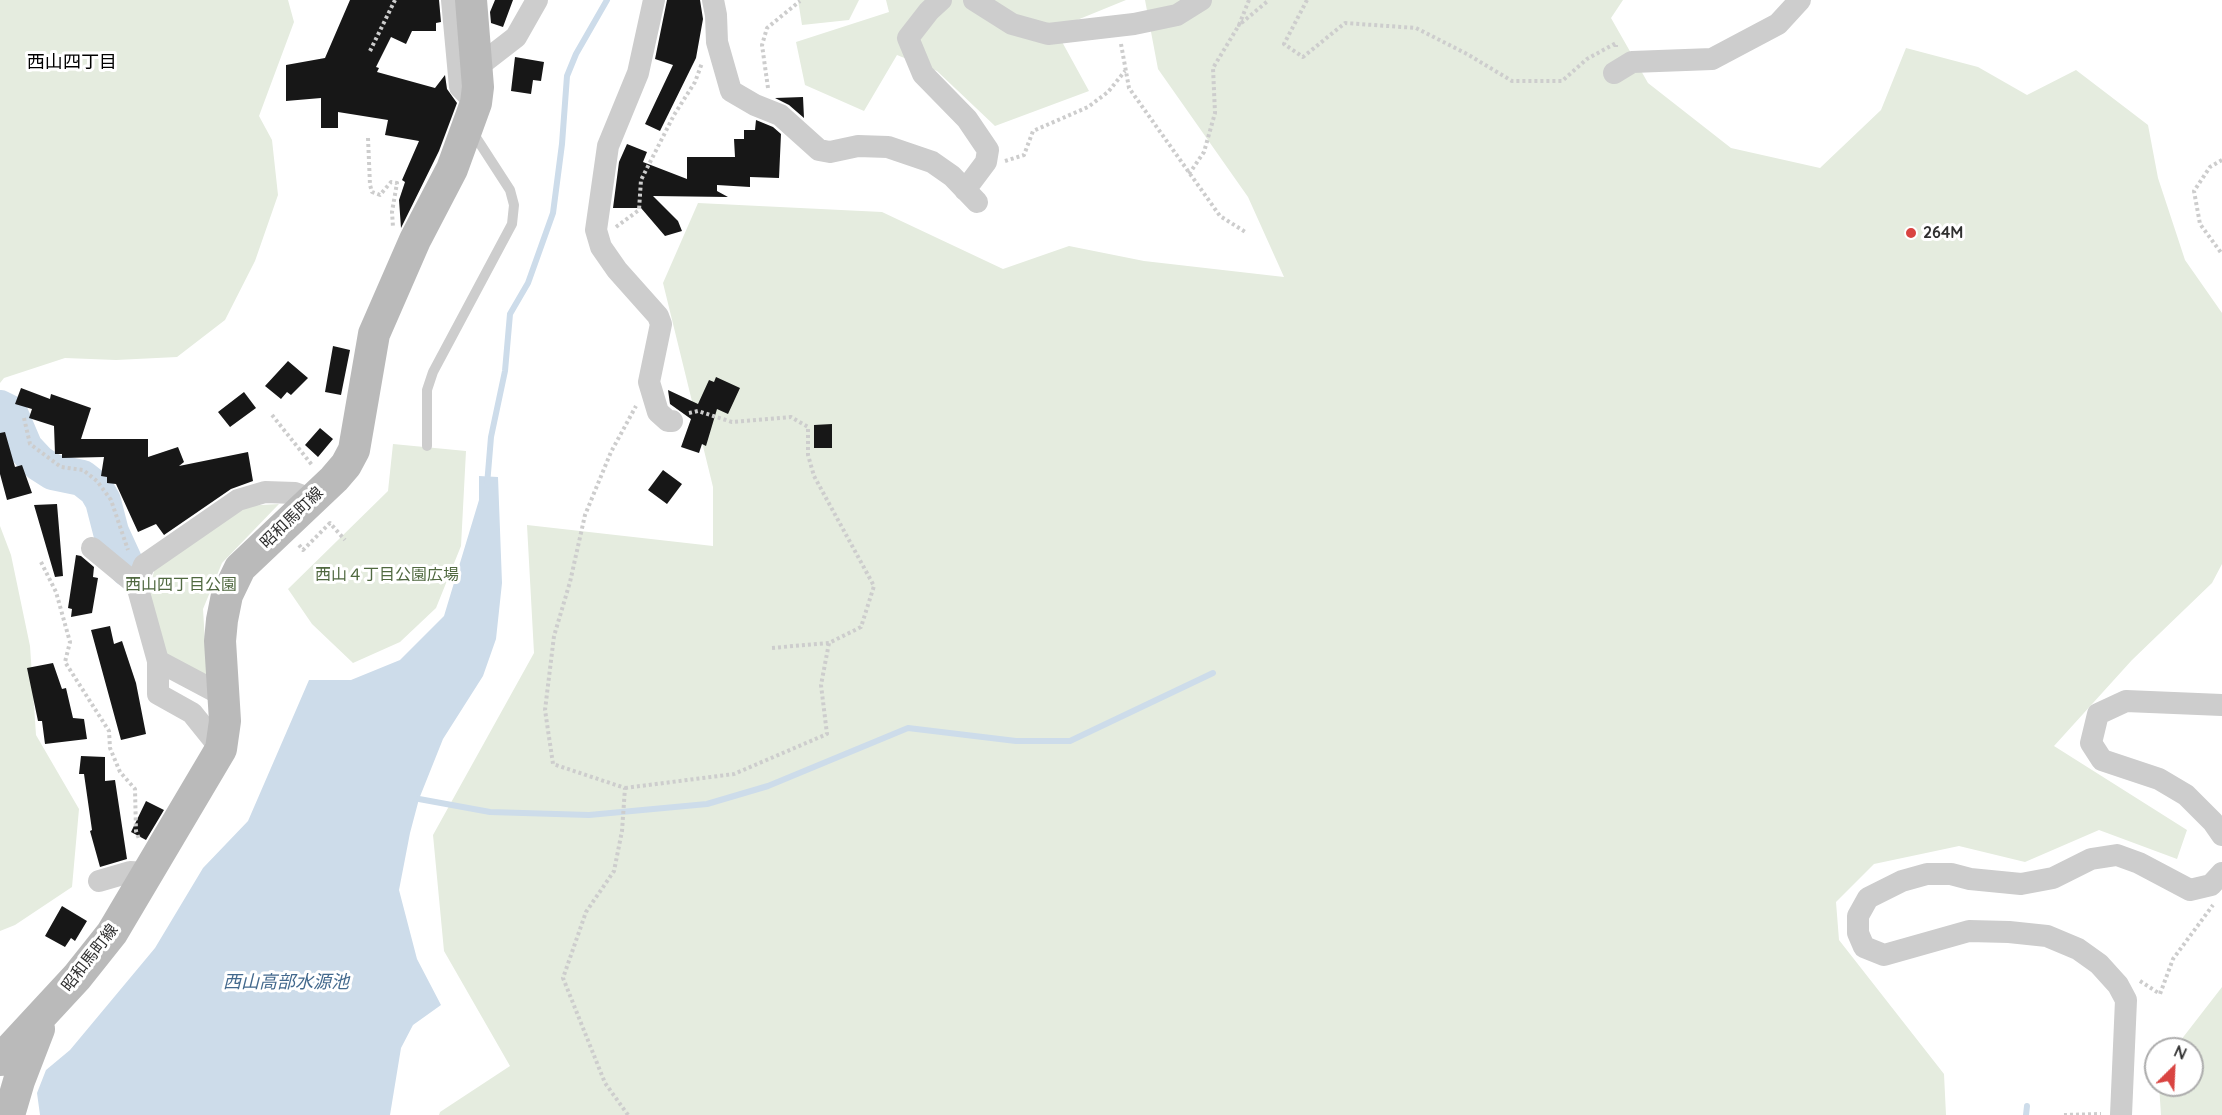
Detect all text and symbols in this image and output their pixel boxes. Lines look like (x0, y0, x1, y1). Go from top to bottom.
district label: 西山四丁目 (27, 52, 117, 74)
place label: 264M (1923, 223, 1963, 243)
marker: 264M (1904, 226, 1918, 240)
street label: 昭和馬町線 (257, 483, 327, 553)
park label: 西山４丁目公園広場 (315, 565, 459, 585)
park label: 西山四丁目公園 (125, 575, 237, 595)
street label: 昭和馬町線 (58, 921, 122, 995)
water label: 西山高部水源池 (223, 972, 349, 994)
north arrow (2144, 1037, 2204, 1097)
text: N (2171, 1041, 2190, 1064)

